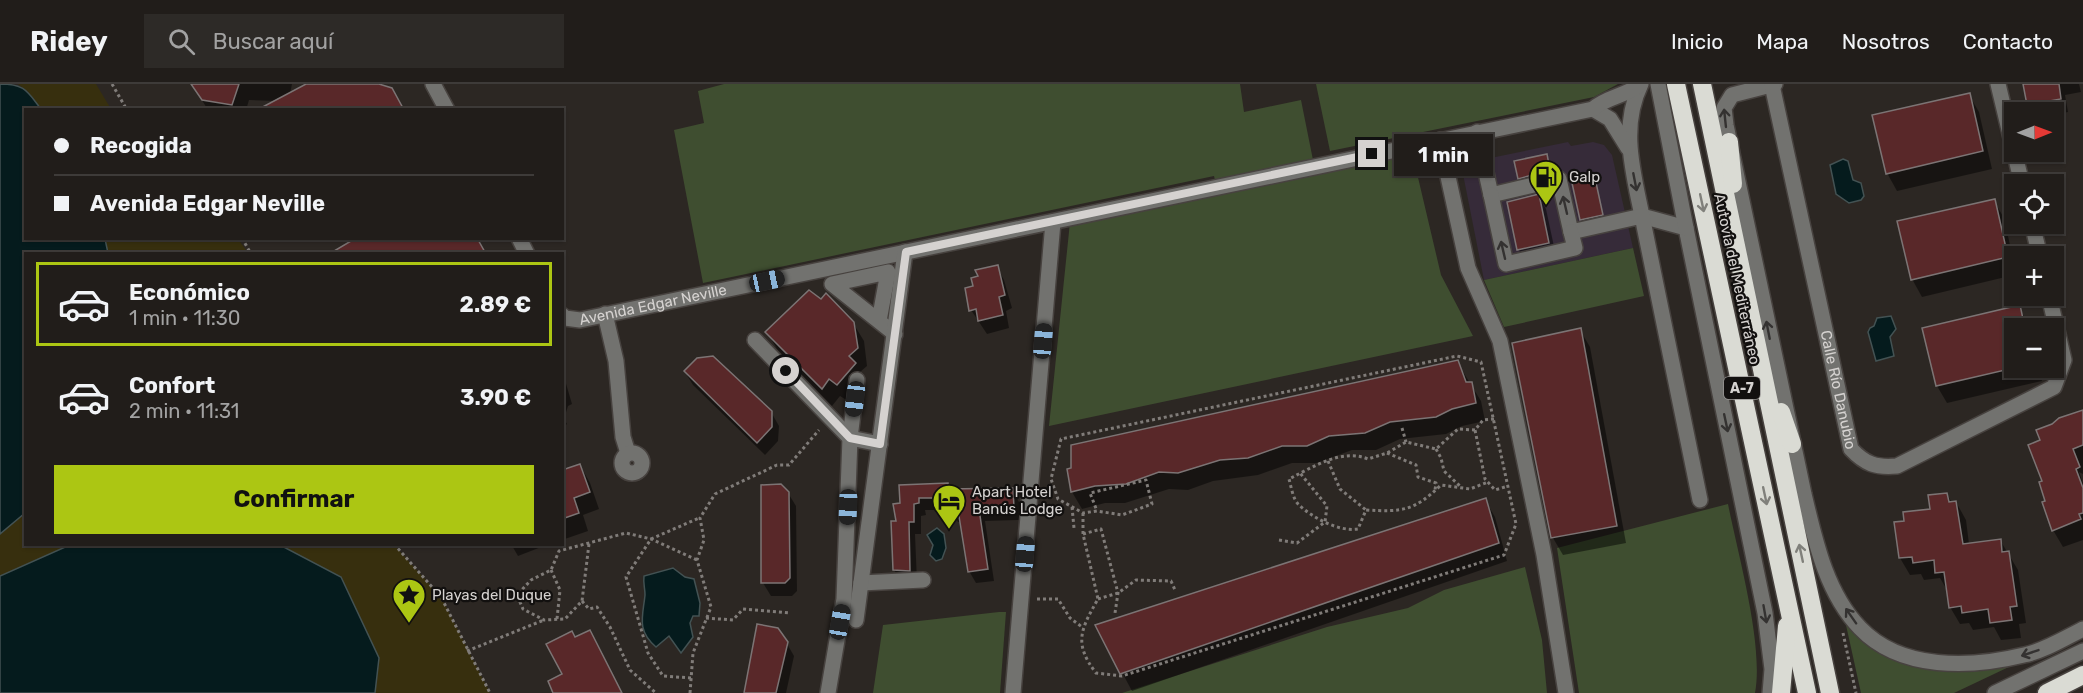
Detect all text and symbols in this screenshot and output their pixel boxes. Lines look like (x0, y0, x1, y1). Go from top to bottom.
search box (144, 14, 564, 68)
text: Ridey (30, 25, 108, 58)
icon: search (165, 25, 198, 58)
text: Buscar aquí (213, 28, 333, 55)
text: Inicio (1671, 29, 1723, 54)
text: Mapa (1756, 29, 1809, 54)
text: Nosotros (1842, 29, 1930, 54)
text: Contacto (1963, 29, 2053, 54)
north arrow (2004, 102, 2064, 162)
map controls (2004, 102, 2064, 378)
one-way arrow (1719, 109, 1730, 128)
text: Recogida (90, 132, 192, 159)
callout: 1 min (1393, 133, 1492, 175)
route end (1358, 140, 1385, 167)
text: 1 min (1418, 143, 1469, 167)
fuel station icon: Galp (1528, 159, 1564, 206)
place label: Galp (1569, 168, 1600, 186)
one-way arrow (1630, 172, 1641, 191)
button: locate (2004, 174, 2064, 234)
text: Avenida Edgar Neville (90, 190, 325, 217)
one-way arrow (1697, 192, 1708, 212)
street label: Autovía del Mediterráneo (1710, 192, 1764, 366)
one-way arrow (1559, 195, 1570, 215)
one-way arrow (1497, 241, 1509, 260)
button: + (2004, 246, 2064, 306)
car (748, 268, 786, 294)
icon: car (57, 277, 111, 331)
text: Económico (129, 279, 250, 306)
street label: Avenida Edgar Neville (578, 281, 728, 329)
text: 2.89 € (460, 291, 531, 318)
text: 1 min · 11:30 (129, 306, 241, 330)
button: − (2004, 318, 2064, 378)
one-way arrow (1762, 320, 1774, 339)
car (1032, 322, 1054, 360)
street label: Calle Río Danubio (1817, 329, 1860, 451)
route start (772, 357, 799, 384)
icon: car (57, 370, 111, 424)
text: Confort (129, 372, 215, 399)
road number: A-7 (1724, 377, 1760, 399)
car (844, 380, 866, 418)
text: 3.90 € (460, 384, 531, 411)
text: 2 min · 11:31 (129, 399, 239, 423)
one-way arrow (1721, 413, 1732, 432)
button: Confirmar (54, 465, 534, 534)
hotel icon: Apart Hotel Banús Lodge (931, 483, 967, 530)
place label: Apart Hotel Banús Lodge (972, 483, 1063, 518)
one-way arrow (1760, 486, 1771, 505)
car (838, 489, 858, 525)
car (1014, 535, 1036, 573)
one-way arrow (1794, 544, 1806, 563)
place icon: Playas del Duque (391, 577, 427, 624)
place label: Playas del Duque (432, 586, 551, 604)
car (828, 603, 852, 641)
one-way arrow (1760, 604, 1771, 623)
one-way arrow (1845, 608, 1857, 624)
one-way arrow (2021, 648, 2039, 659)

